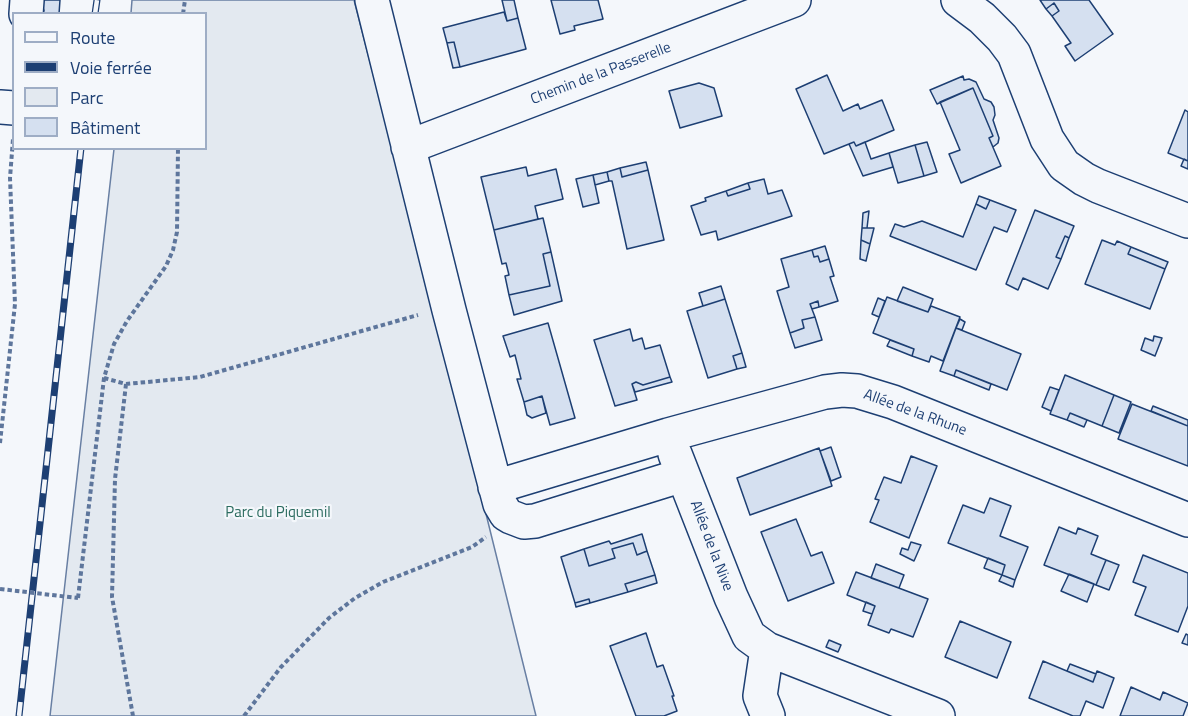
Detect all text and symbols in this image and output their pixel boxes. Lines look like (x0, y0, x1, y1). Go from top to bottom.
legend (12, 12, 207, 150)
text: Route (70, 24, 115, 51)
street label: Chemin de la Passerelle (528, 39, 674, 109)
text: Voie ferrée (70, 54, 152, 81)
text: Parc (70, 84, 104, 111)
text: Bâtiment (70, 114, 140, 141)
street label: Allée de la Rhune (861, 386, 969, 440)
street label: Allée de la Nive (685, 498, 737, 594)
park label: Parc du Piquemil (225, 504, 331, 522)

